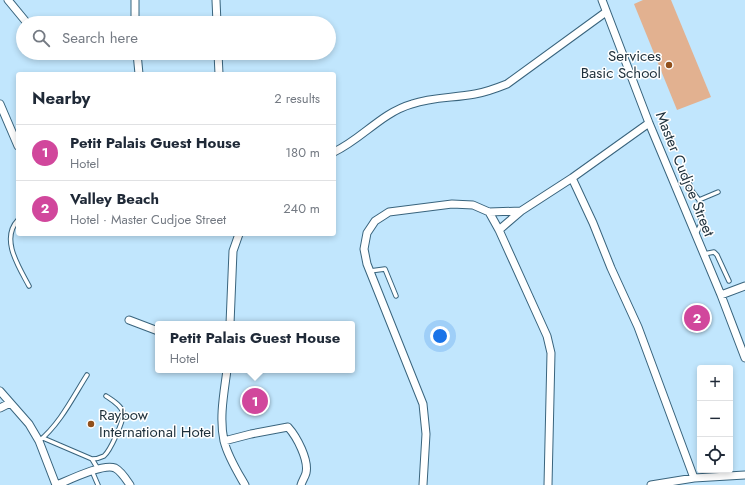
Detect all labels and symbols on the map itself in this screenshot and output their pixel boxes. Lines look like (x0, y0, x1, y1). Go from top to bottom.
place label: Services Basic School (581, 45, 661, 84)
marker: Services Basic School (664, 60, 674, 70)
street label: Master Cudjoe Street (650, 108, 720, 240)
pin: 2 (684, 303, 710, 333)
your location (430, 326, 450, 346)
pin: 1 (242, 386, 268, 416)
place label: Raybow International Hotel (99, 404, 215, 443)
marker: Raybow International Hotel (86, 419, 96, 429)

